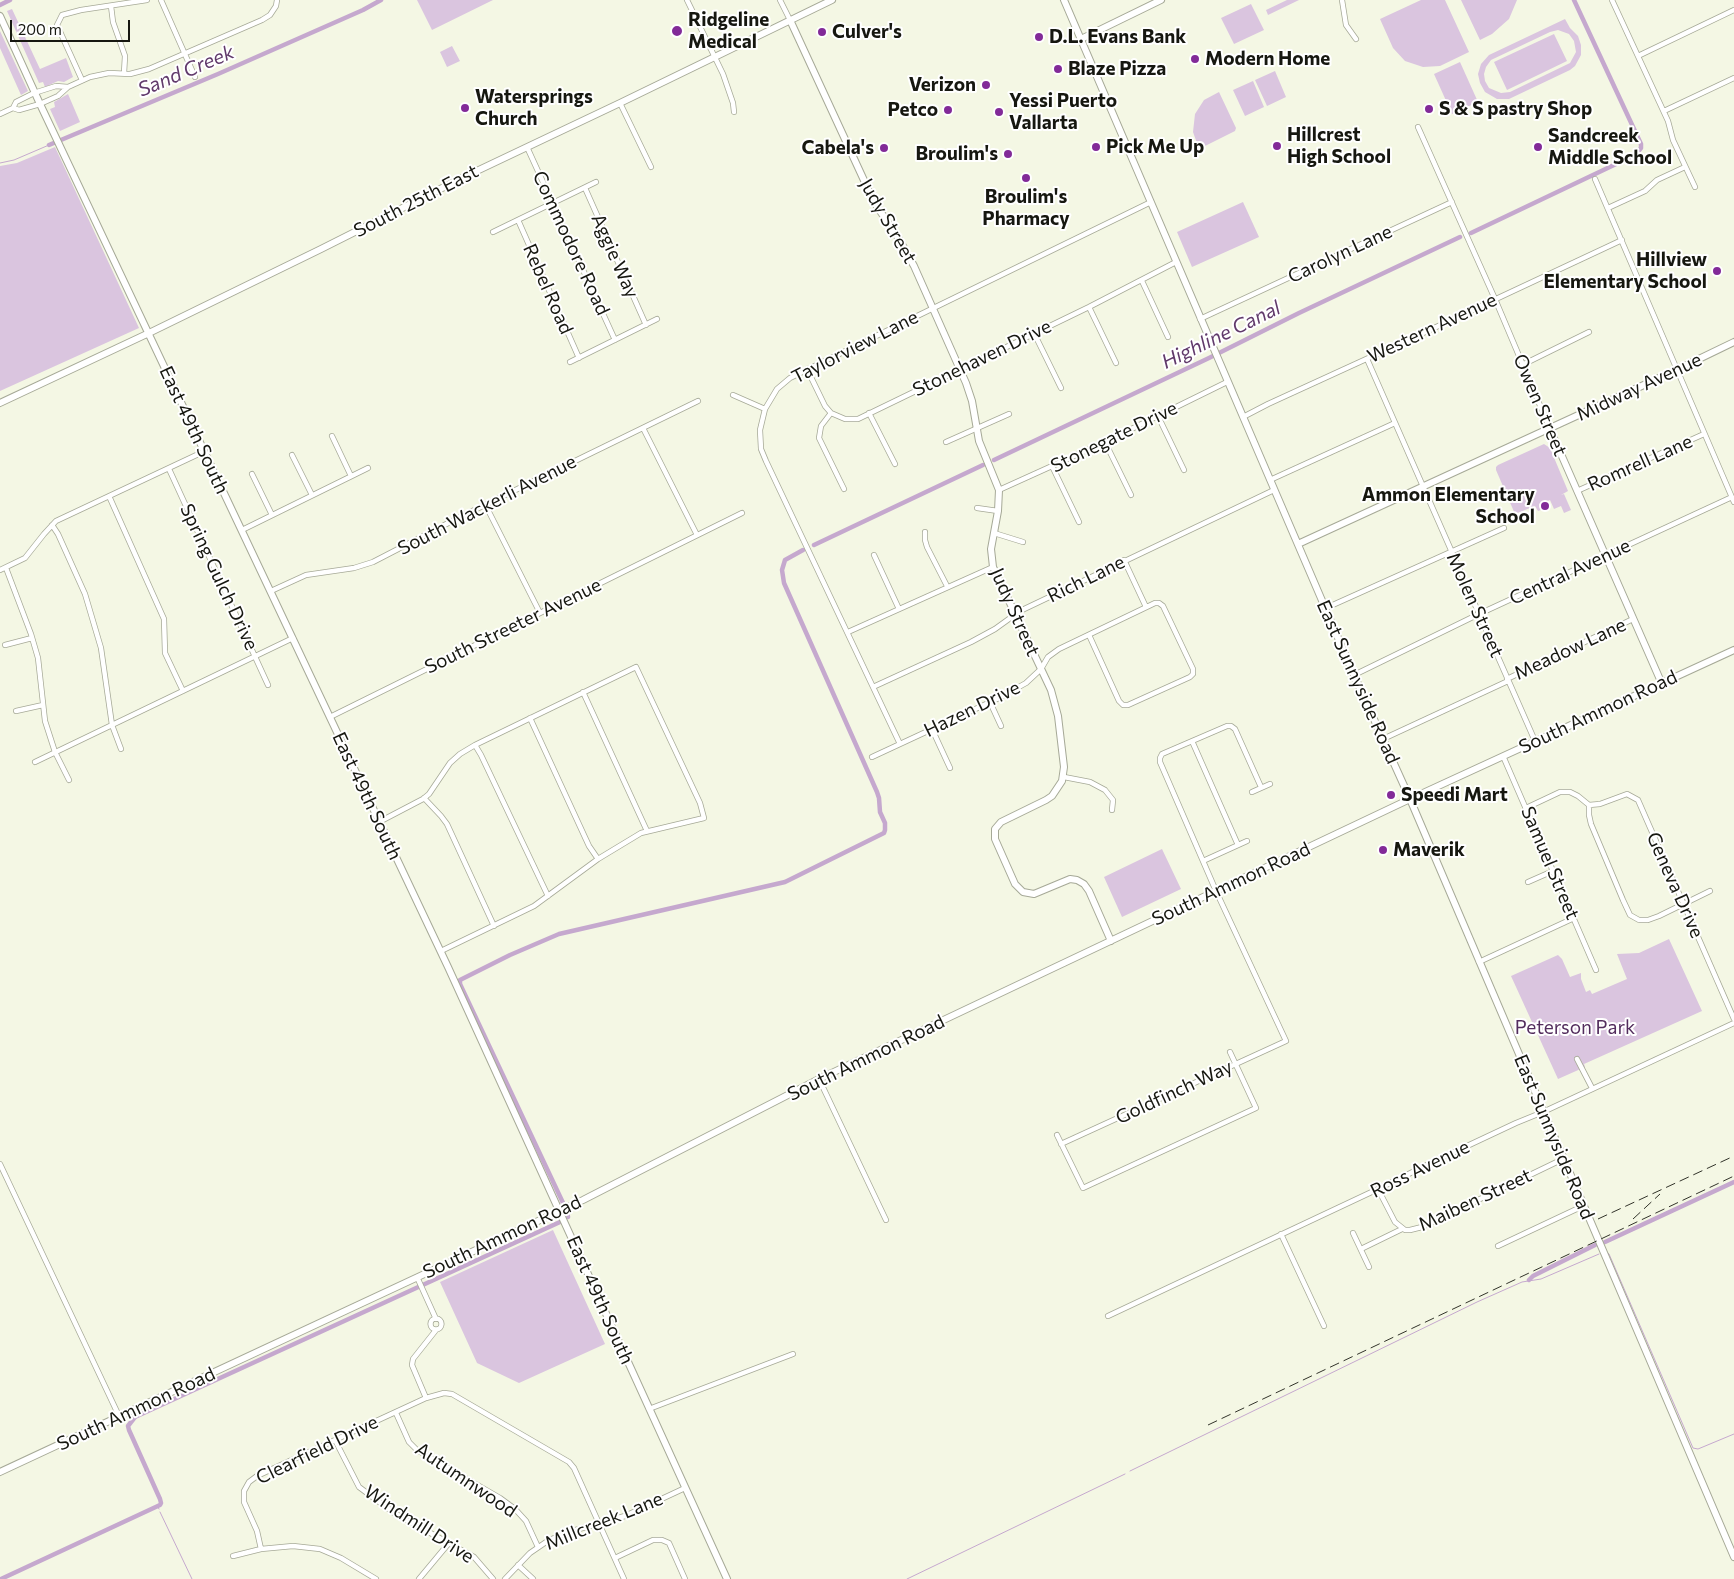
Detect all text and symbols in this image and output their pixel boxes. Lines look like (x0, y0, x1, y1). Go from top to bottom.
place label: Ridgeline Medical (688, 9, 769, 53)
scale bar (12, 10, 132, 42)
text: 200 m (18, 20, 62, 38)
place label: Culver's (832, 21, 902, 43)
marker: Ridgeline Medical (670, 24, 684, 38)
marker: Culver's (816, 26, 828, 38)
place label: D.L. Evans Bank (1049, 26, 1186, 48)
marker: D.L. Evans Bank (1033, 31, 1045, 43)
water label: Sand Creek (134, 40, 238, 102)
place label: Modern Home (1205, 48, 1330, 70)
marker: Modern Home (1189, 53, 1201, 65)
place label: Blaze Pizza (1068, 58, 1166, 80)
marker: Blaze Pizza (1052, 63, 1064, 75)
place label: Verizon (909, 74, 976, 96)
marker: Verizon (980, 79, 992, 91)
place label: Watersprings Church (475, 86, 593, 130)
place label: Yessi Puerto Vallarta (1009, 90, 1117, 134)
place label: S & S pastry Shop (1439, 98, 1592, 120)
place label: Petco (887, 99, 938, 121)
marker: Watersprings Church (459, 102, 471, 114)
marker: S & S pastry Shop (1423, 103, 1435, 115)
marker: Petco (942, 104, 954, 116)
marker: Yessi Puerto Vallarta (993, 106, 1005, 118)
place label: Hillcrest High School (1287, 124, 1391, 168)
place label: Sandcreek Middle School (1548, 125, 1672, 169)
place label: Pick Me Up (1106, 136, 1204, 158)
place label: Cabela's (801, 137, 874, 159)
marker: Hillcrest High School (1271, 140, 1283, 152)
marker: Pick Me Up (1090, 141, 1102, 153)
marker: Sandcreek Middle School (1532, 141, 1544, 153)
marker: Cabela's (878, 142, 890, 154)
place label: Broulim's (915, 143, 998, 165)
marker: Broulim's (1002, 148, 1014, 160)
street label: South 25th East (350, 160, 482, 242)
street label: Commodore Road (528, 167, 614, 319)
marker: Broulim's Pharmacy (1020, 172, 1032, 184)
street label: Judy Street (855, 174, 921, 268)
place label: Broulim's Pharmacy (982, 186, 1070, 230)
street label: Aggie Way (586, 210, 644, 302)
street label: Carolyn Lane (1284, 220, 1396, 288)
street label: Rebel Road (518, 240, 578, 338)
place label: Hillview Elementary School (1543, 249, 1707, 293)
marker: Hillview Elementary School (1711, 265, 1723, 277)
street label: Western Avenue (1364, 288, 1500, 368)
water label: Highline Canal (1157, 296, 1285, 374)
street label: Taylorview Lane (788, 305, 922, 389)
street label: Stonehaven Drive (909, 315, 1055, 401)
street label: Midway Avenue (1573, 348, 1705, 426)
street label: Owen Street (1508, 351, 1572, 459)
street label: East 49th South (154, 363, 234, 497)
street label: Stonegate Drive (1047, 396, 1181, 478)
street label: Romrell Lane (1584, 430, 1696, 496)
street label: South Wackerli Avenue (394, 450, 580, 560)
place label: Ammon Elementary School (1362, 484, 1535, 528)
street label: Spring Gulch Drive (175, 500, 263, 654)
marker: Ammon Elementary School (1539, 500, 1551, 512)
street label: Central Avenue (1506, 534, 1634, 610)
street label: Molen Street (1442, 549, 1508, 661)
street label: Rich Lane (1044, 551, 1128, 607)
street label: Judy Street (985, 564, 1045, 660)
street label: South Streeter Avenue (421, 573, 605, 679)
street label: East Sunnyside Road (1312, 597, 1404, 767)
street label: Meadow Lane (1511, 613, 1629, 685)
street label: South Ammon Road (1515, 665, 1681, 759)
street label: Hazen Drive (920, 676, 1024, 742)
street label: East 49th South (327, 729, 407, 863)
place label: Speedi Mart (1401, 784, 1508, 806)
marker: Speedi Mart (1385, 789, 1397, 801)
street label: Samuel Street (1516, 803, 1584, 923)
street label: Geneva Drive (1641, 828, 1709, 942)
street label: South Ammon Road (1148, 837, 1314, 931)
place label: Maverik (1393, 839, 1465, 861)
marker: Maverik (1377, 844, 1389, 856)
street label: South Ammon Road (784, 1010, 948, 1106)
park label: Peterson Park (1515, 1017, 1635, 1039)
street label: East Sunnyside Road (1509, 1051, 1599, 1223)
street label: Goldfinch Way (1112, 1055, 1236, 1129)
street label: Ross Avenue (1367, 1135, 1473, 1203)
street label: Maiben Street (1415, 1164, 1535, 1236)
street label: South Ammon Road (419, 1190, 585, 1284)
street label: East 49th South (561, 1232, 639, 1368)
street label: South Ammon Road (53, 1362, 219, 1456)
street label: Clearfield Drive (252, 1411, 382, 1489)
street label: Autumnwood (411, 1438, 521, 1522)
street label: Windmill Drive (360, 1480, 478, 1568)
street label: Millcreek Lane (542, 1487, 666, 1555)

